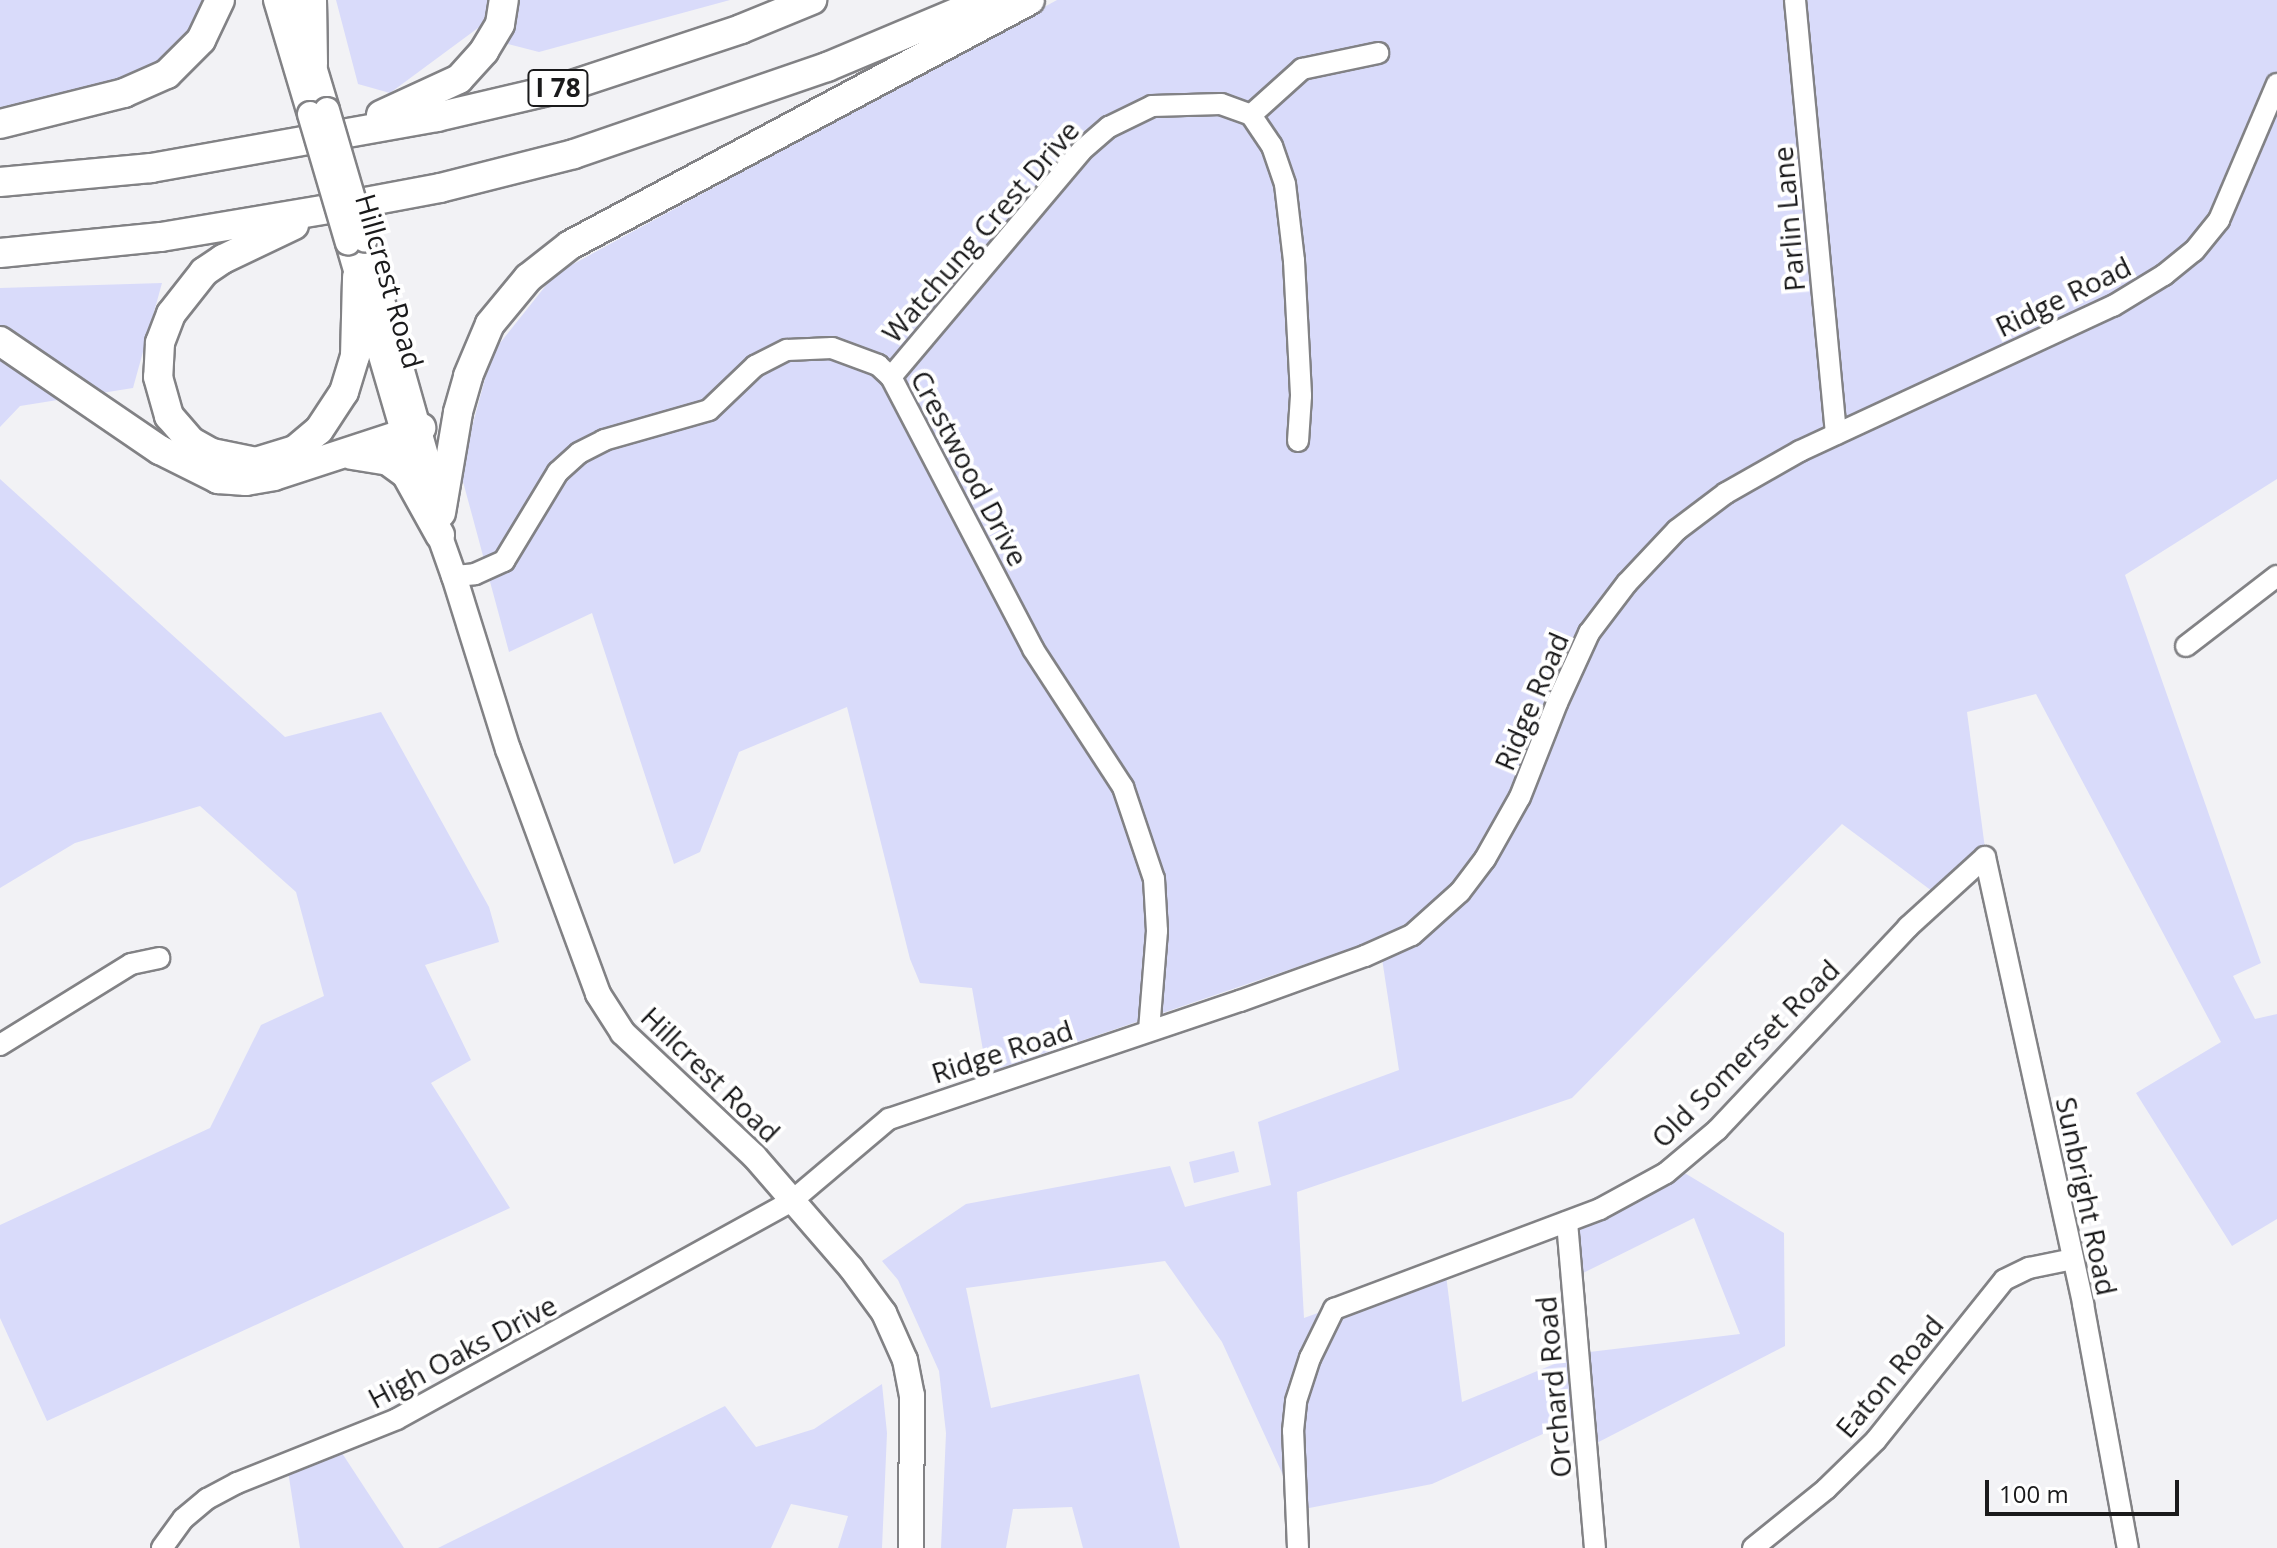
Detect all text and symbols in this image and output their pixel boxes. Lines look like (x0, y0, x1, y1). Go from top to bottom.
road number: I 78 (526, 66, 590, 110)
street label: Watchung Crest Drive (875, 113, 1085, 349)
street label: Parlin Lane (1765, 145, 1811, 293)
street label: Hillcrest Road (349, 190, 431, 372)
street label: Ridge Road (1990, 249, 2136, 343)
street label: Crestwood Drive (904, 365, 1036, 571)
street label: Ridge Road (1487, 627, 1575, 775)
street label: Old Somerset Road (1644, 952, 1846, 1154)
street label: Hillcrest Road (635, 999, 787, 1149)
street label: Ridge Road (927, 1012, 1077, 1090)
street label: Sunbright Road (2050, 1094, 2124, 1298)
street label: High Oaks Drive (362, 1287, 562, 1415)
street label: Orchard Road (1528, 1295, 1578, 1479)
street label: Eaton Road (1828, 1308, 1950, 1444)
scale bar (1989, 1464, 2183, 1514)
text: 100 m (1999, 1477, 2069, 1510)

